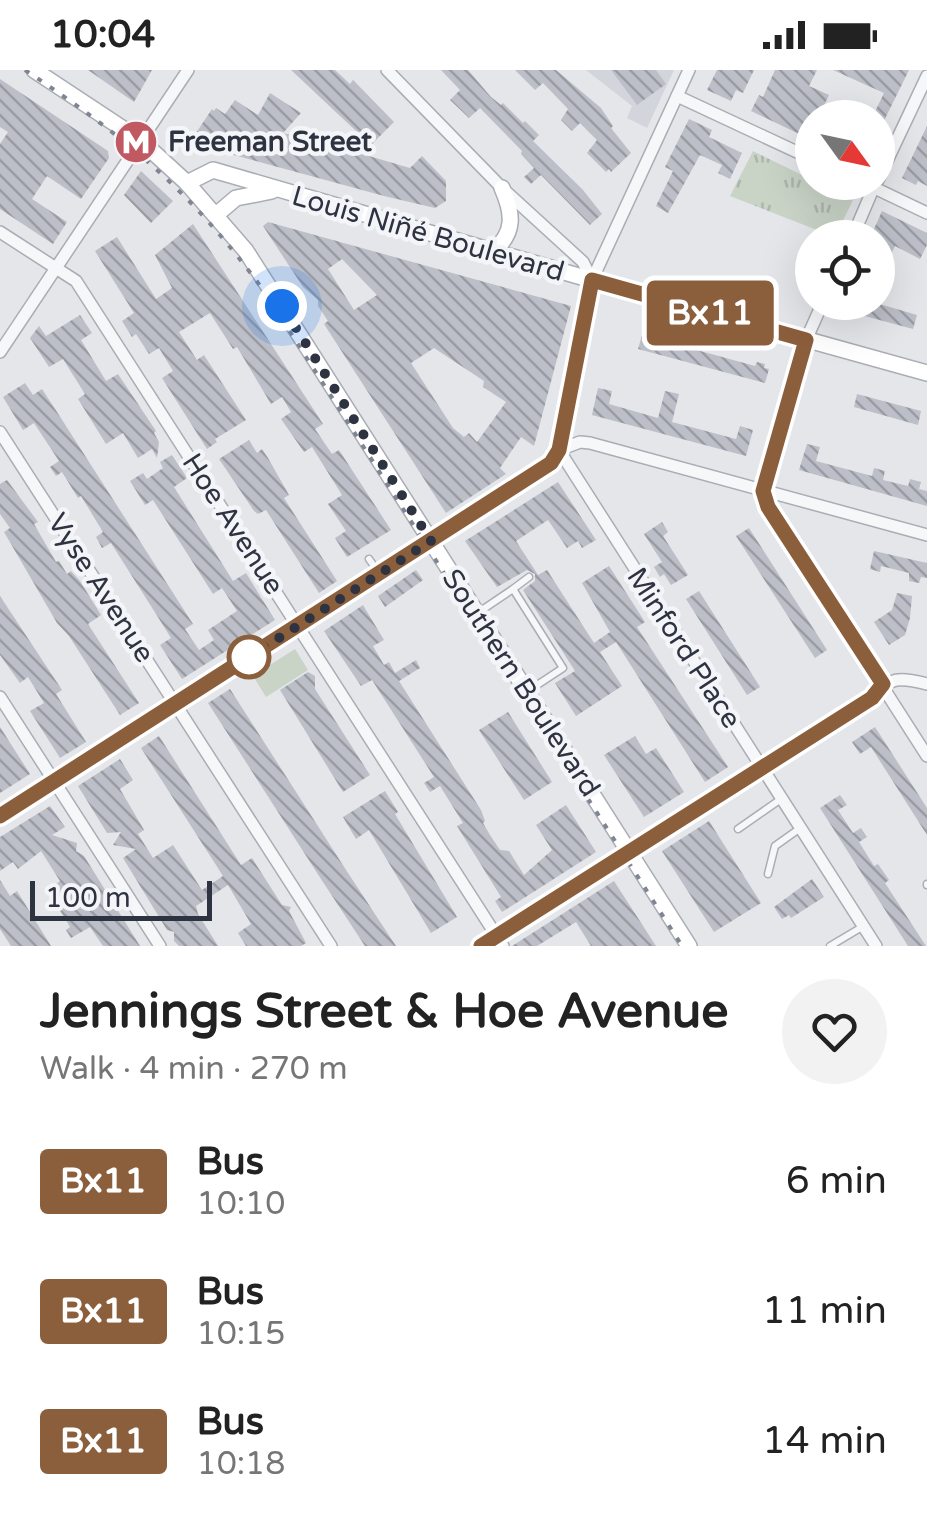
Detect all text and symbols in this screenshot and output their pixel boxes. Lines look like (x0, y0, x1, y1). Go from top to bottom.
text: 10:04 (50, 12, 155, 58)
north arrow (795, 100, 895, 200)
map controls (795, 100, 895, 320)
metro station icon: Freeman Street (113, 119, 159, 165)
place label: Freeman Street (168, 125, 372, 159)
street label: Louis Niñé Boulevard (288, 179, 568, 289)
button: locate (795, 220, 895, 320)
line badge: Bx11 (640, 280, 780, 346)
your location (257, 281, 307, 331)
text: Bx11 (667, 292, 753, 334)
street label: Hoe Avenue (175, 447, 291, 601)
street label: Vyse Avenue (40, 507, 162, 669)
street label: Minford Place (619, 561, 749, 735)
street label: Southern Boulevard (435, 563, 607, 803)
unlabelled marker (228, 636, 270, 678)
scale bar (30, 876, 212, 920)
text: 100 m (45, 881, 131, 915)
button: heart (782, 979, 887, 1084)
text: Jennings Street & Hoe Avenue (40, 983, 728, 1041)
text: Walk · 4 min · 270 m (40, 1050, 348, 1088)
text: Bus (197, 1139, 264, 1185)
text: 6 min (786, 1158, 887, 1204)
text: Bx11 (60, 1160, 147, 1202)
text: 10:10 (197, 1185, 285, 1223)
text: Bus (197, 1269, 264, 1315)
text: 11 min (762, 1288, 887, 1334)
text: Bx11 (60, 1290, 147, 1332)
text: 10:15 (197, 1315, 285, 1353)
text: Bus (197, 1399, 264, 1445)
text: 14 min (762, 1418, 887, 1464)
text: Bx11 (60, 1420, 147, 1462)
text: 10:18 (197, 1445, 285, 1483)

